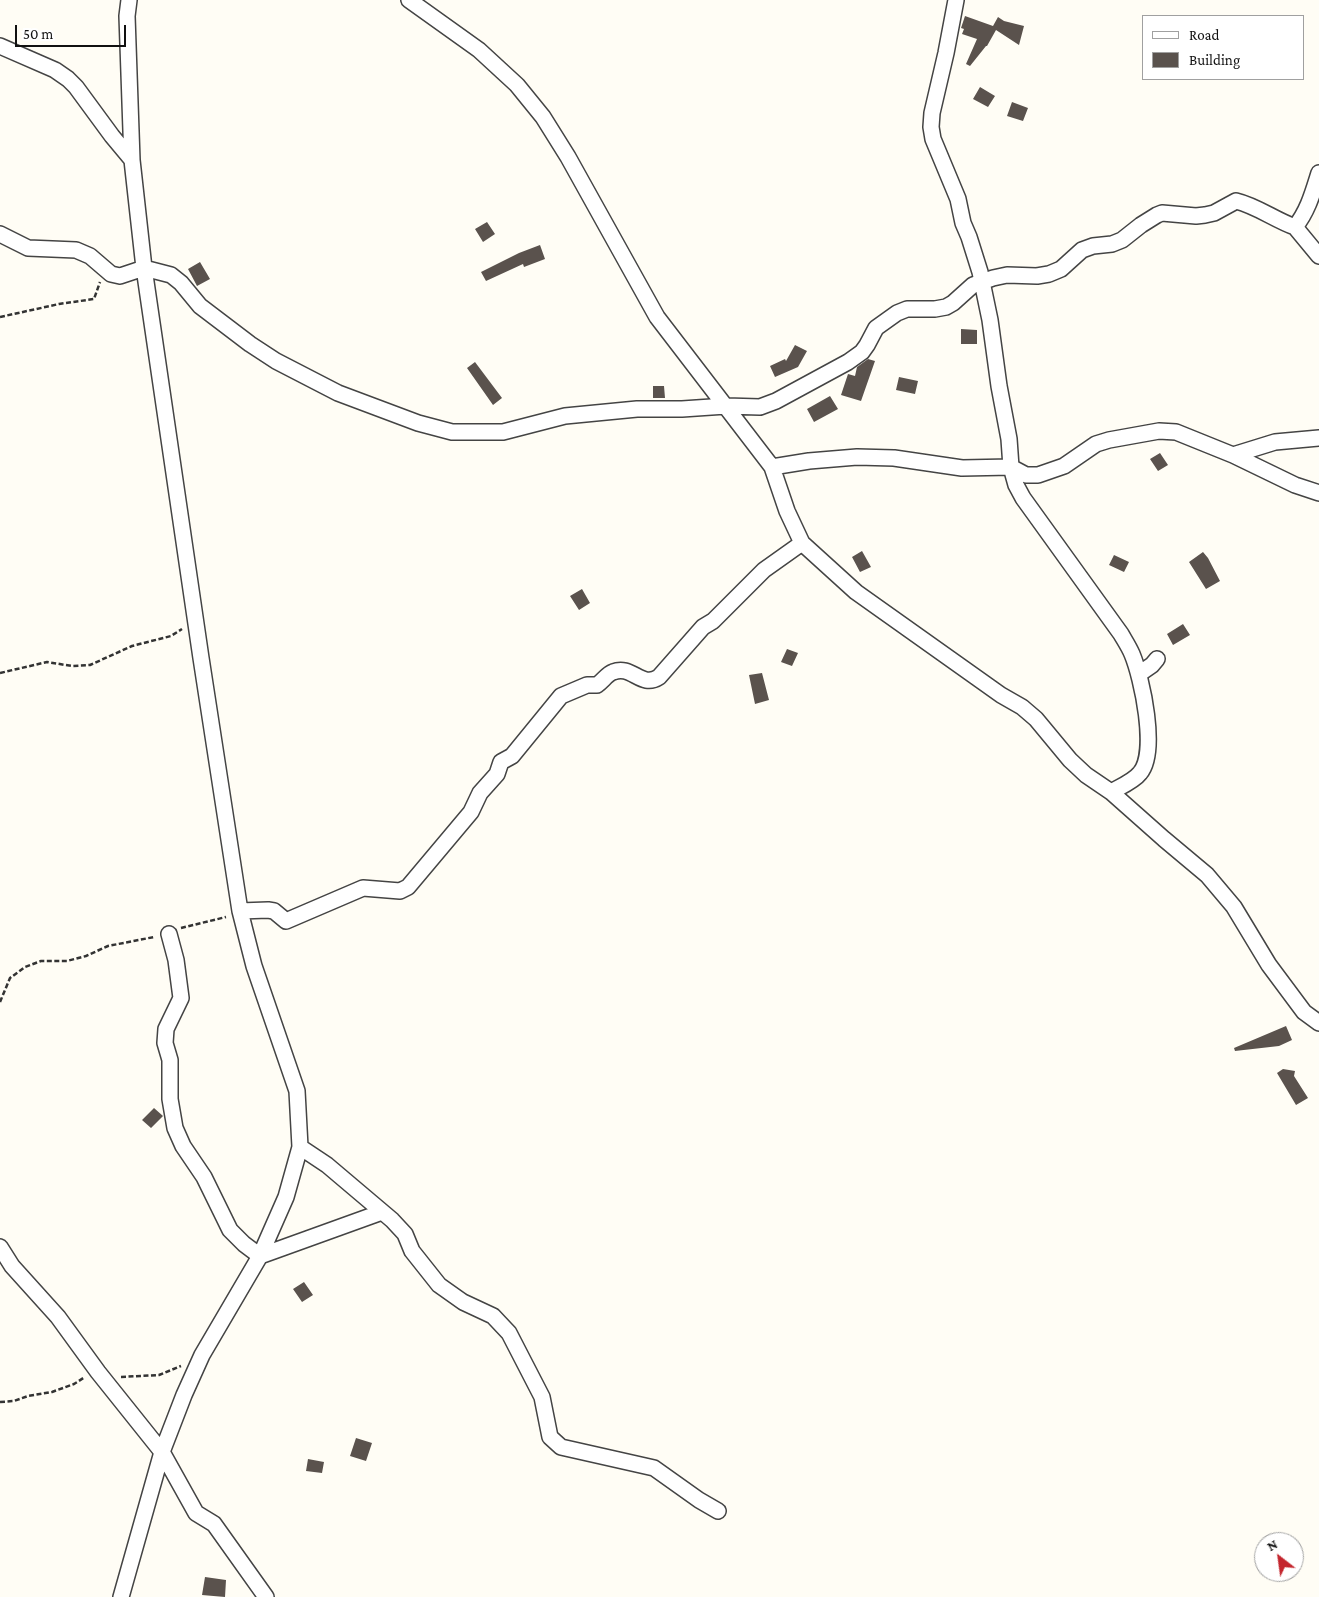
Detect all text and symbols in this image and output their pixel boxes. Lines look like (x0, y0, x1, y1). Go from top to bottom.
scale bar (18, 15, 129, 47)
legend (1142, 15, 1304, 80)
text: 50 m (23, 26, 53, 42)
text: Road (1189, 27, 1219, 43)
text: Building (1189, 52, 1240, 68)
north arrow (1254, 1532, 1304, 1582)
text: N (1264, 1536, 1280, 1554)

